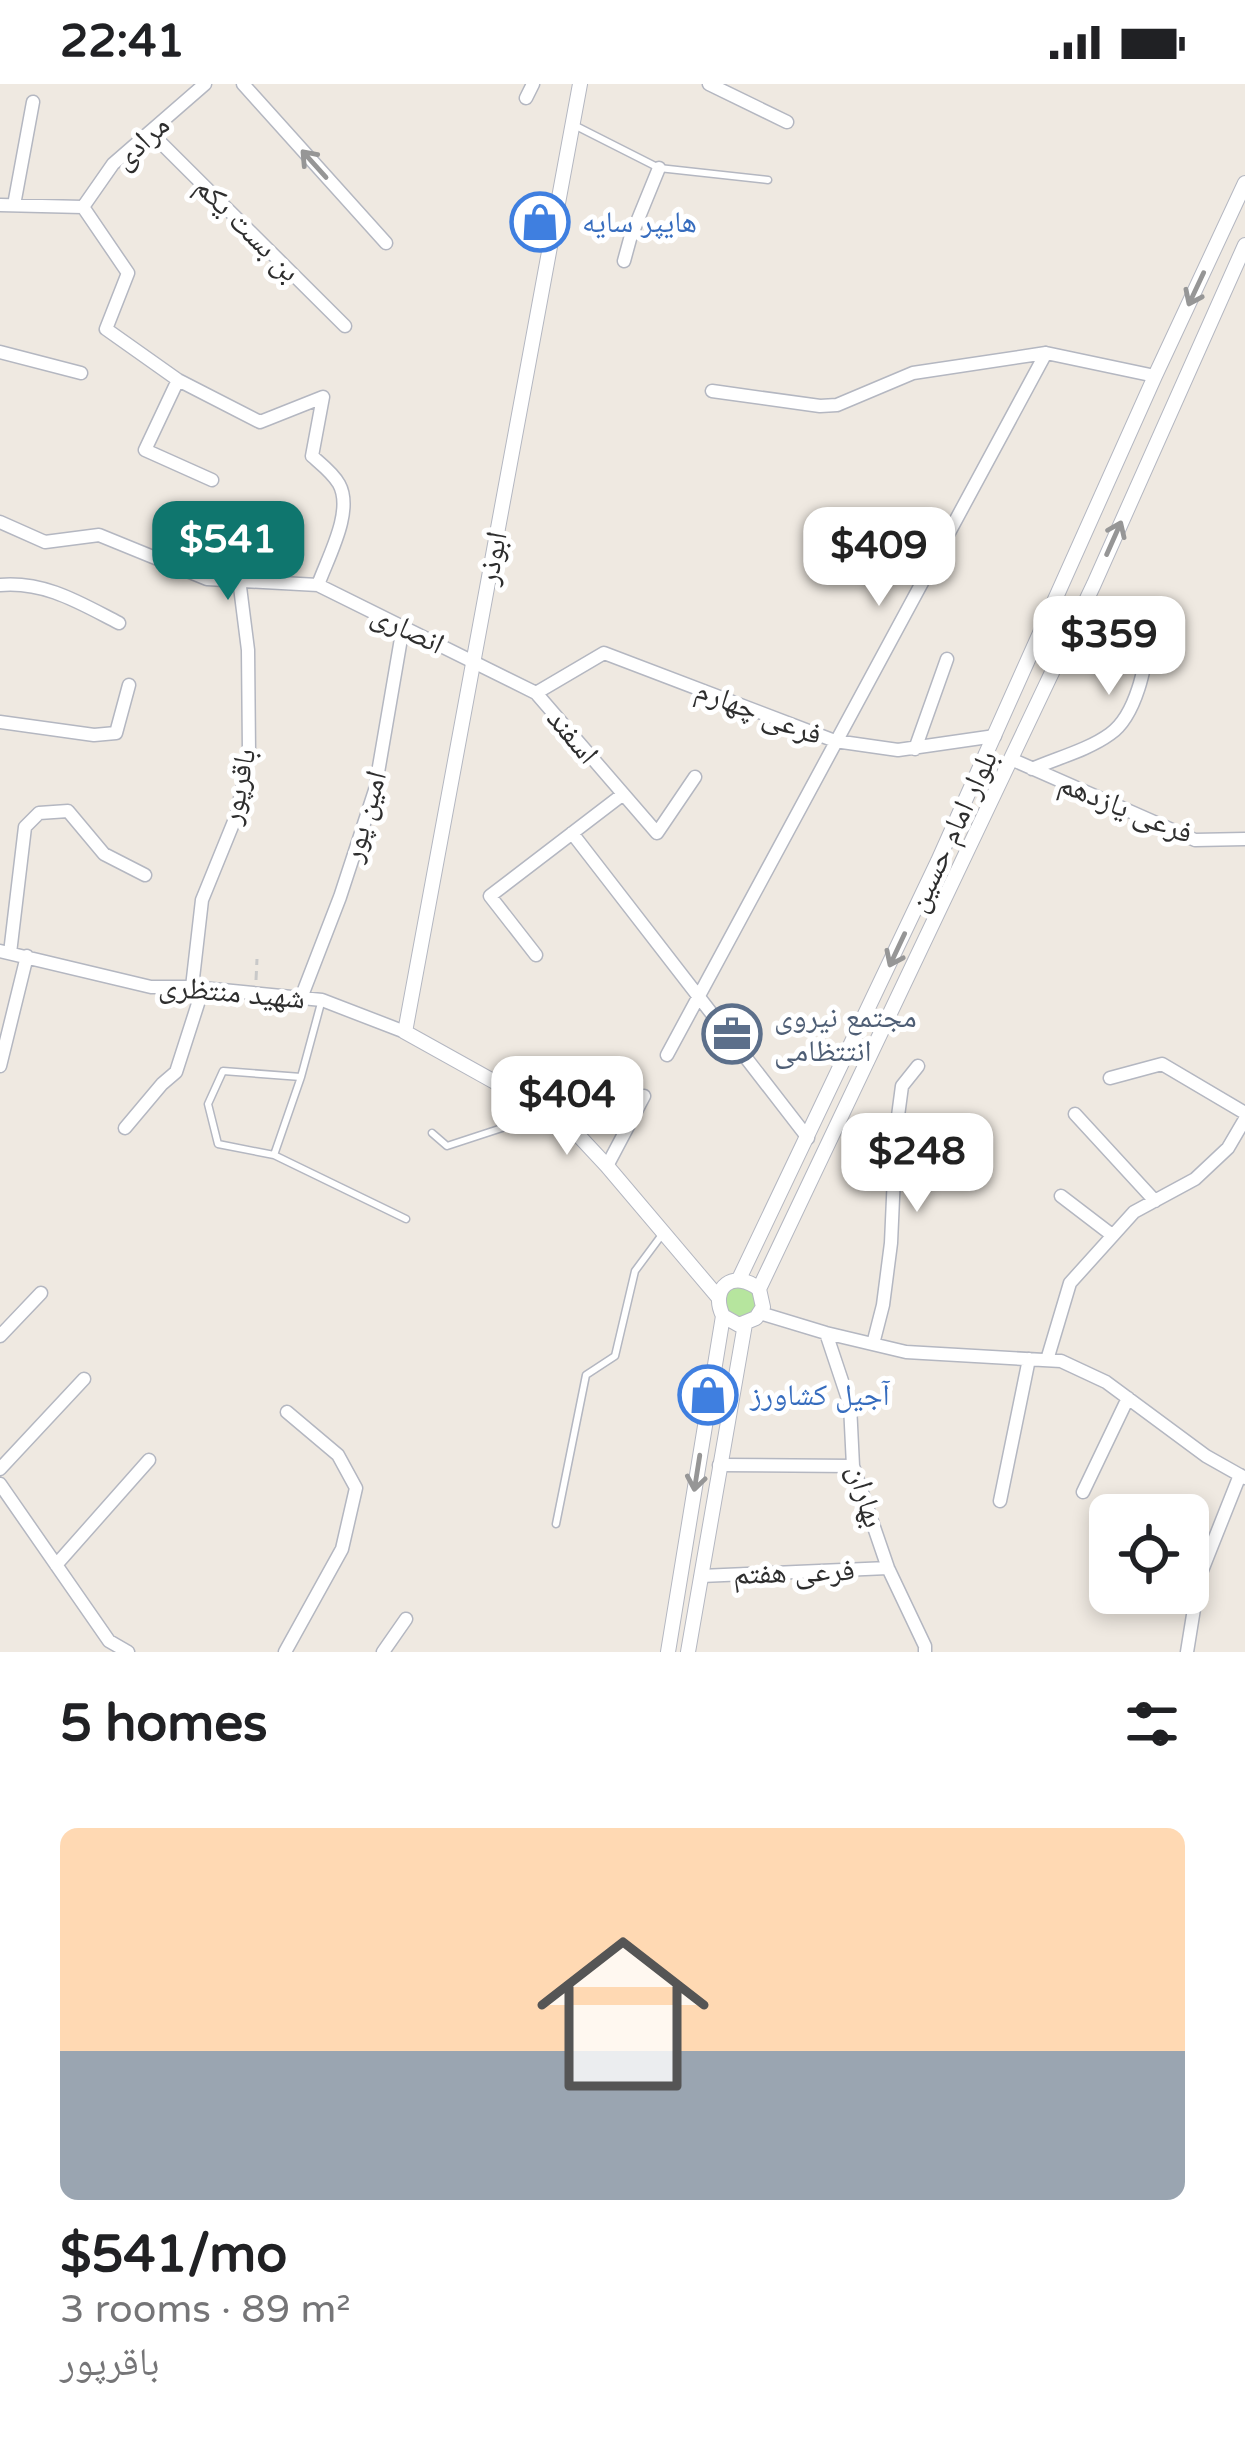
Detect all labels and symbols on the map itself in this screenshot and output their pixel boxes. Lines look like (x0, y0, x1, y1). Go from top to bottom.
street label: مرادی (105, 107, 177, 178)
one-way arrow (301, 149, 328, 179)
street label: بن بست یکم (186, 169, 308, 291)
shop icon: هایپر‌ سایه (509, 191, 571, 253)
place label: هایپر‌ سایه (582, 204, 697, 241)
one-way arrow (1184, 270, 1206, 306)
pin: $541 (157, 501, 299, 603)
pin: $409 (808, 507, 950, 609)
one-way arrow (1105, 520, 1127, 556)
street label: ابوذر (469, 528, 516, 589)
street label: انصاری (365, 596, 450, 663)
pin: $359 (1038, 596, 1180, 698)
street label: فرعی چهارم (690, 671, 827, 754)
street label: اسفند (539, 701, 607, 772)
street label: بلوار امام حسین (899, 744, 1006, 918)
street label: باقرپور (212, 745, 265, 828)
street label: فرعی یازدهم (1053, 765, 1198, 853)
street label: امین پور (334, 766, 395, 867)
one-way arrow (885, 931, 907, 967)
street label: شهید منتظری (157, 968, 307, 1017)
place label: مجتمع نیروی انتتظامی (774, 999, 917, 1070)
office icon: مجتمع نیروی انتتظامی (701, 1003, 763, 1065)
pin: $404 (496, 1056, 638, 1158)
pin: $248 (846, 1113, 988, 1215)
shop icon: آجیل کشاورز (677, 1364, 739, 1426)
place label: آجیل کشاورز (749, 1377, 891, 1414)
one-way arrow (685, 1453, 708, 1492)
street label: بهاران (839, 1460, 892, 1532)
street label: فرعی هفتم (733, 1552, 856, 1594)

